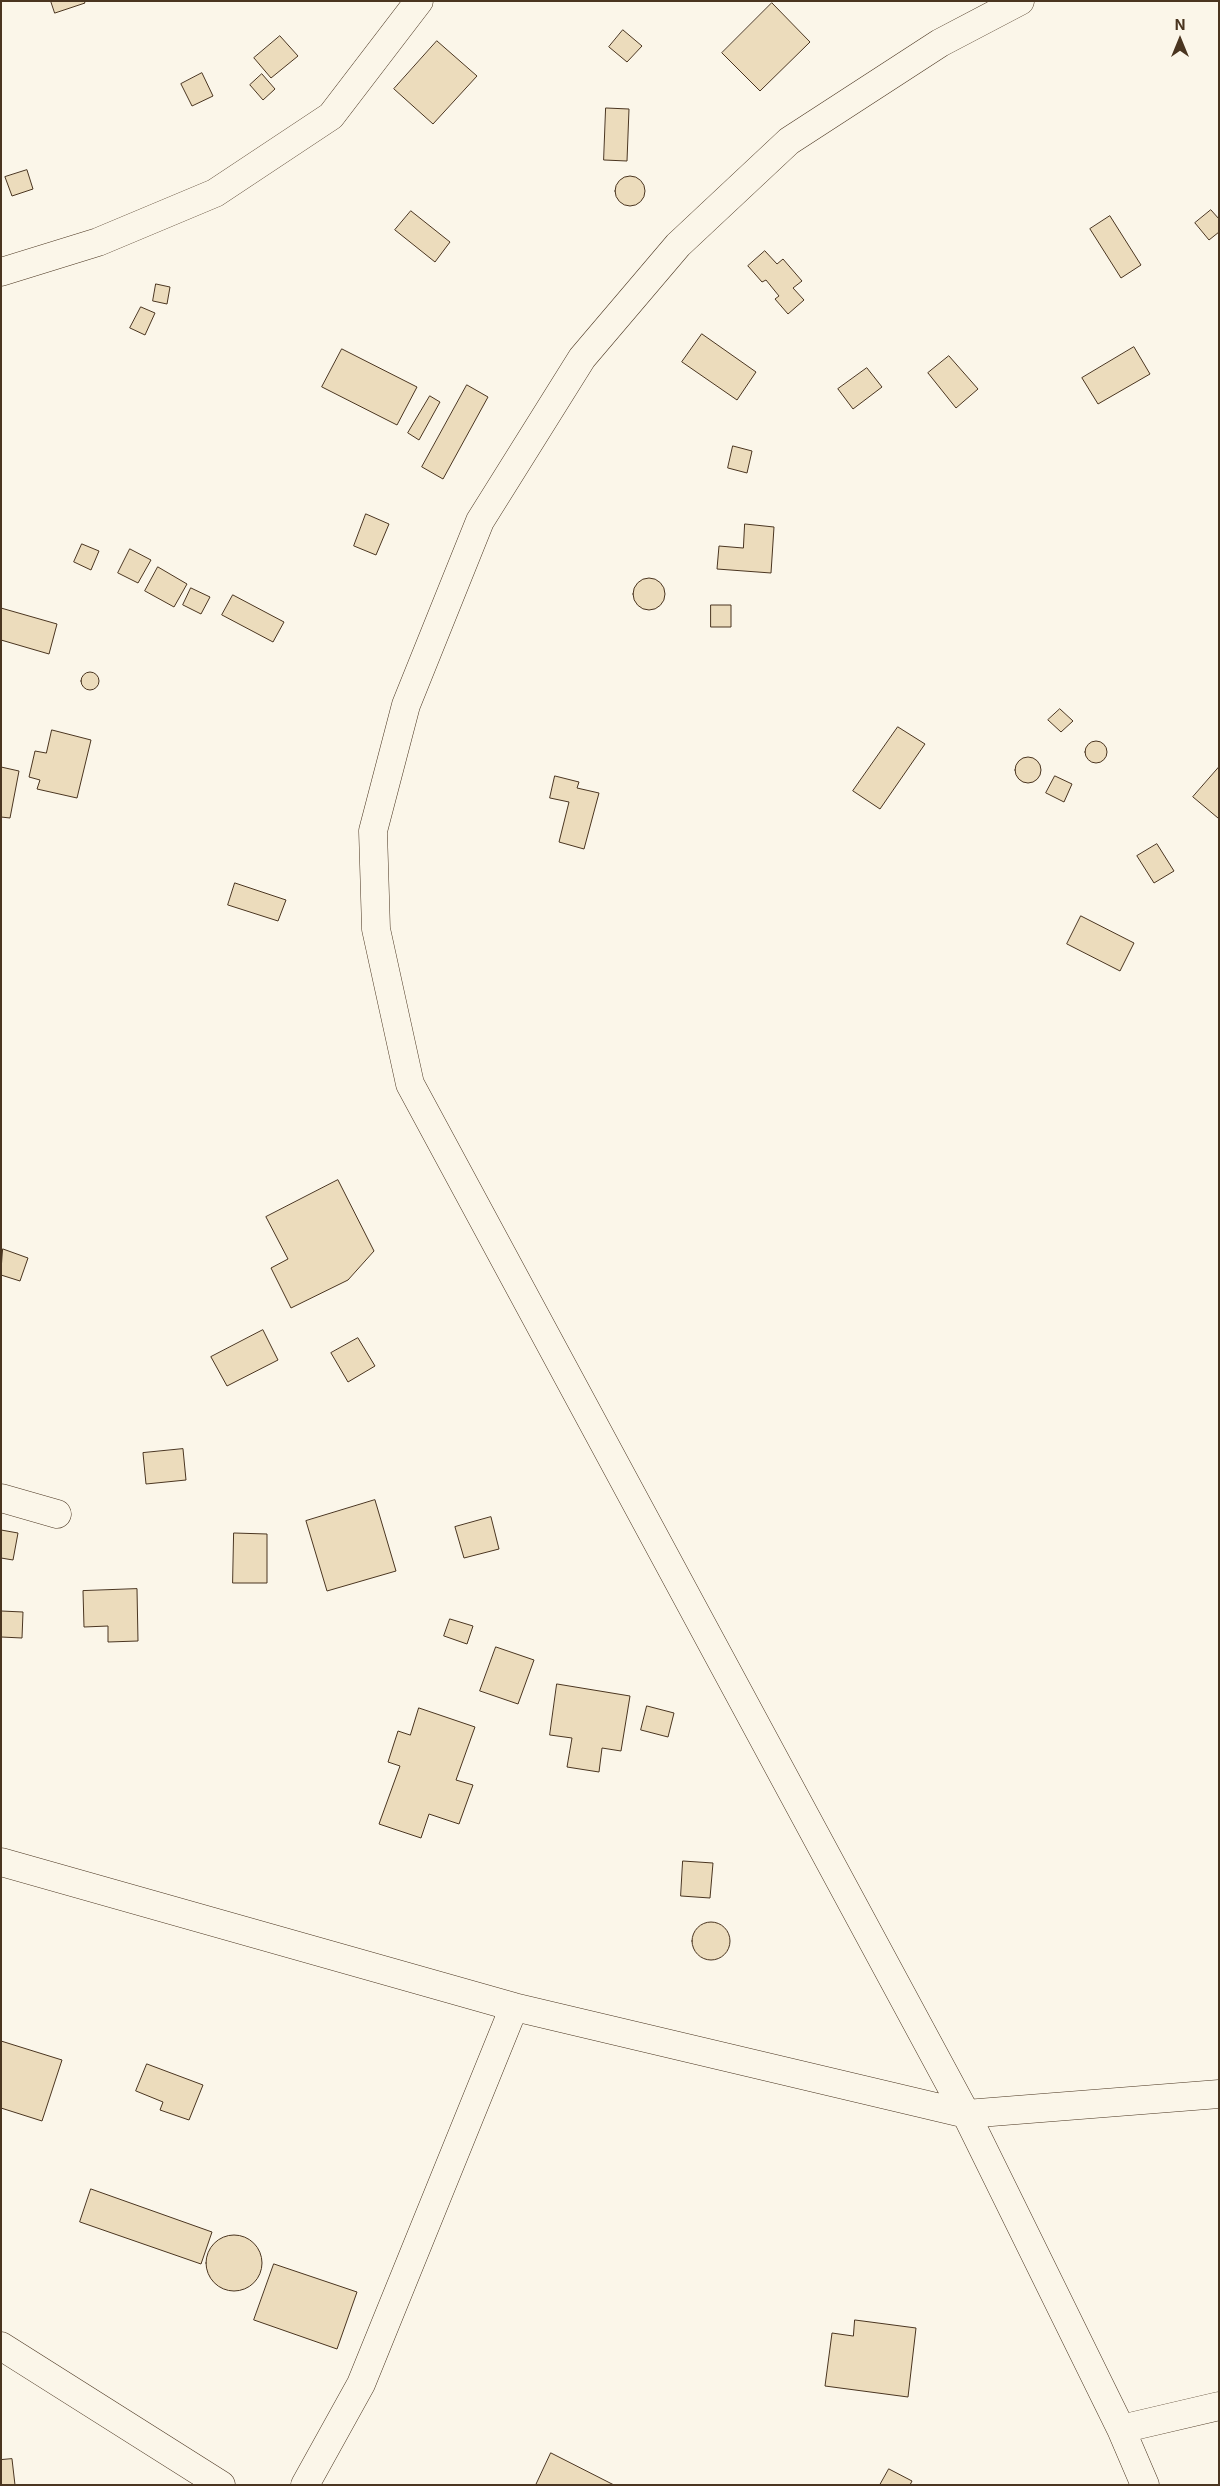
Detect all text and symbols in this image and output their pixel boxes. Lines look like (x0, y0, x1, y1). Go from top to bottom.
north arrow (1155, 15, 1205, 65)
text: N (1175, 16, 1185, 33)

